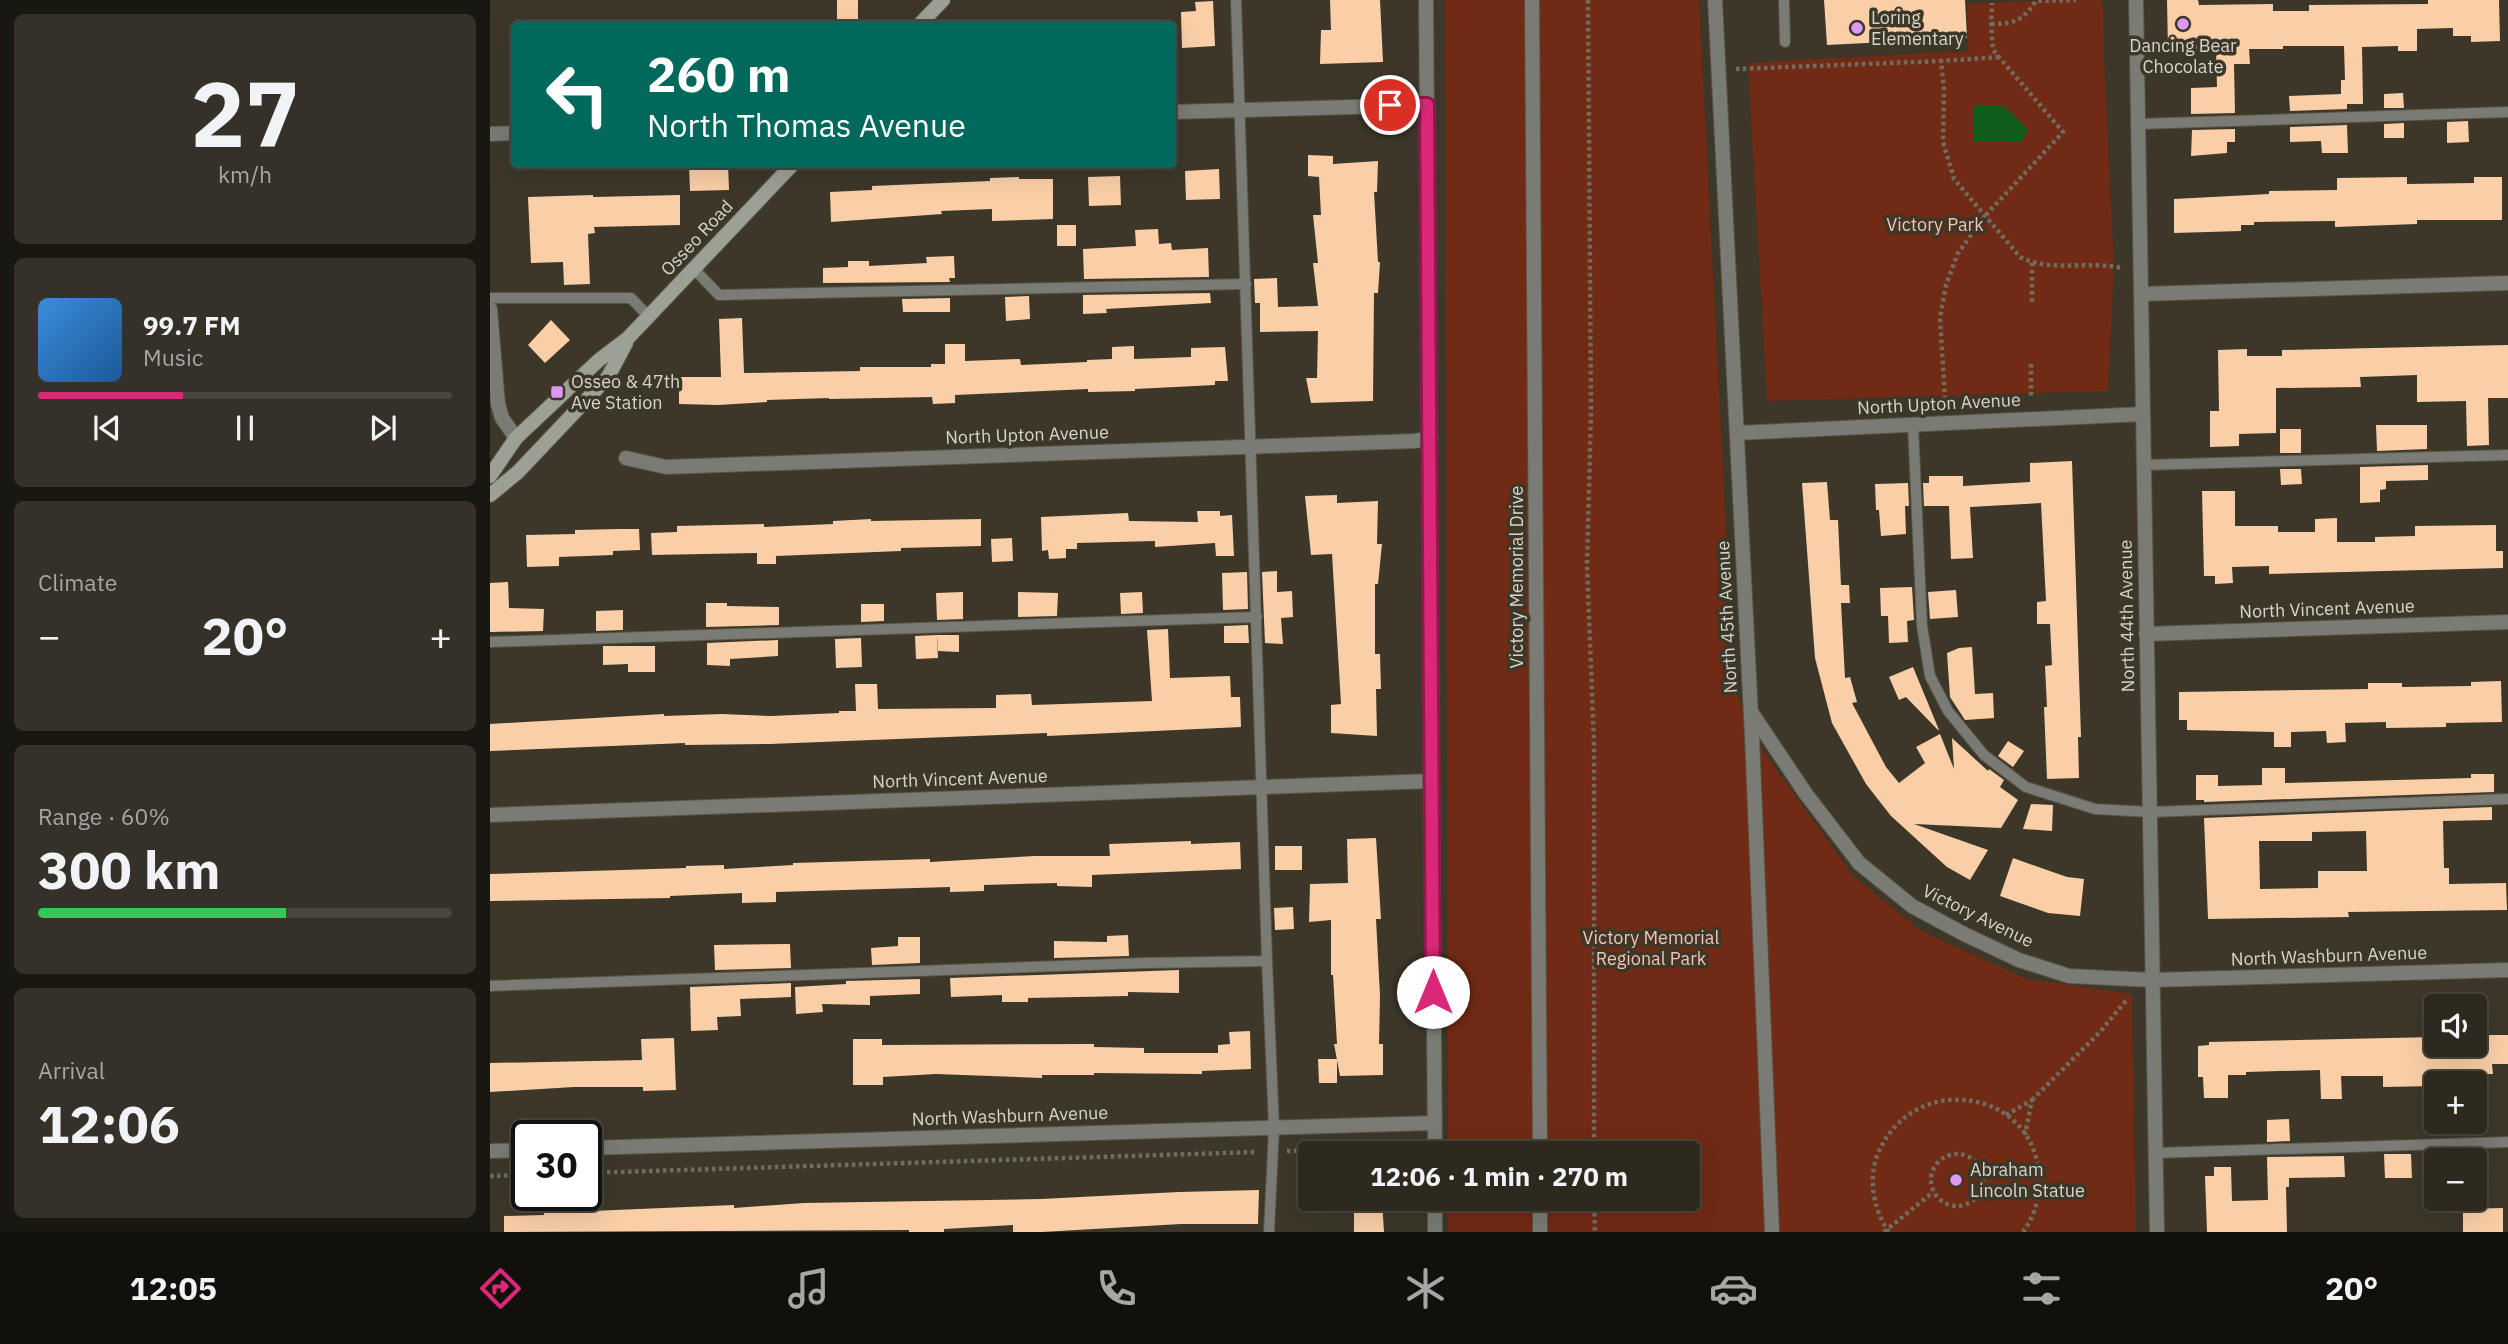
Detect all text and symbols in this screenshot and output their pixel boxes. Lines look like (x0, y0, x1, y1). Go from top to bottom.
place label: Loring Elementary (1871, 6, 1964, 50)
marker: Dancing Bear Chocolate (2175, 16, 2191, 32)
marker: Loring Elementary (1849, 20, 1865, 36)
place label: Dancing Bear Chocolate (2129, 34, 2237, 78)
text: 260 m (647, 42, 791, 105)
icon: left (532, 49, 623, 140)
text: 27 (190, 54, 300, 172)
pin (1360, 75, 1420, 135)
icon: arrive (1371, 86, 1409, 124)
text: North Thomas Avenue (647, 104, 966, 146)
text: km/h (218, 159, 272, 189)
street label: Osseo Road (656, 195, 738, 281)
park label: Victory Park (1886, 213, 1984, 236)
text: 99.7 FM (143, 308, 241, 342)
text: Music (143, 342, 203, 372)
place label: Osseo & 47th Ave Station (571, 370, 680, 414)
marker: Osseo & 47th Ave Station (549, 384, 565, 400)
street label: North Upton Avenue (1857, 388, 2021, 419)
icon: previous (88, 409, 126, 447)
icon: pause (226, 409, 264, 447)
icon: next (364, 409, 402, 447)
street label: North Upton Avenue (945, 420, 1109, 449)
street label: Victory Memorial Drive (1505, 485, 1528, 668)
street label: North 44th Avenue (2114, 539, 2139, 693)
street label: North 45th Avenue (1711, 540, 1742, 694)
text: Climate (38, 567, 117, 597)
street label: North Vincent Avenue (2239, 594, 2415, 623)
text: 20° (202, 602, 288, 669)
text: − (38, 611, 61, 660)
text: + (429, 611, 452, 660)
street label: North Vincent Avenue (872, 764, 1048, 793)
text: Range · 60% (38, 801, 170, 831)
text: 300 km (38, 836, 220, 903)
street label: Victory Avenue (1919, 879, 2038, 952)
park label: Victory Memorial Regional Park (1583, 926, 1719, 970)
street label: North Washburn Avenue (2230, 941, 2428, 970)
position arrow (1396, 955, 1470, 1029)
map controls (2424, 994, 2487, 1211)
button: sound (2424, 994, 2487, 1057)
text: Arrival (38, 1055, 105, 1085)
button: + (2424, 1071, 2487, 1134)
text: 12:06 (38, 1090, 180, 1157)
street label: North Washburn Avenue (911, 1101, 1109, 1130)
speed limit sign: 30 (511, 1120, 602, 1211)
button: − (2424, 1148, 2487, 1211)
place label: Abraham Lincoln Statue (1970, 1158, 2085, 1202)
text: 12:06 · 1 min · 270 m (1370, 1159, 1628, 1193)
marker: Abraham Lincoln Statue (1948, 1172, 1964, 1188)
icon: directions (476, 1264, 525, 1313)
icon: music (784, 1264, 833, 1313)
icon: phone (1092, 1264, 1141, 1313)
icon: climate (1401, 1264, 1450, 1313)
icon: car (1709, 1264, 1758, 1313)
icon: filters (2017, 1264, 2066, 1313)
text: 12:05 (130, 1267, 217, 1309)
text: 20° (2325, 1267, 2378, 1309)

